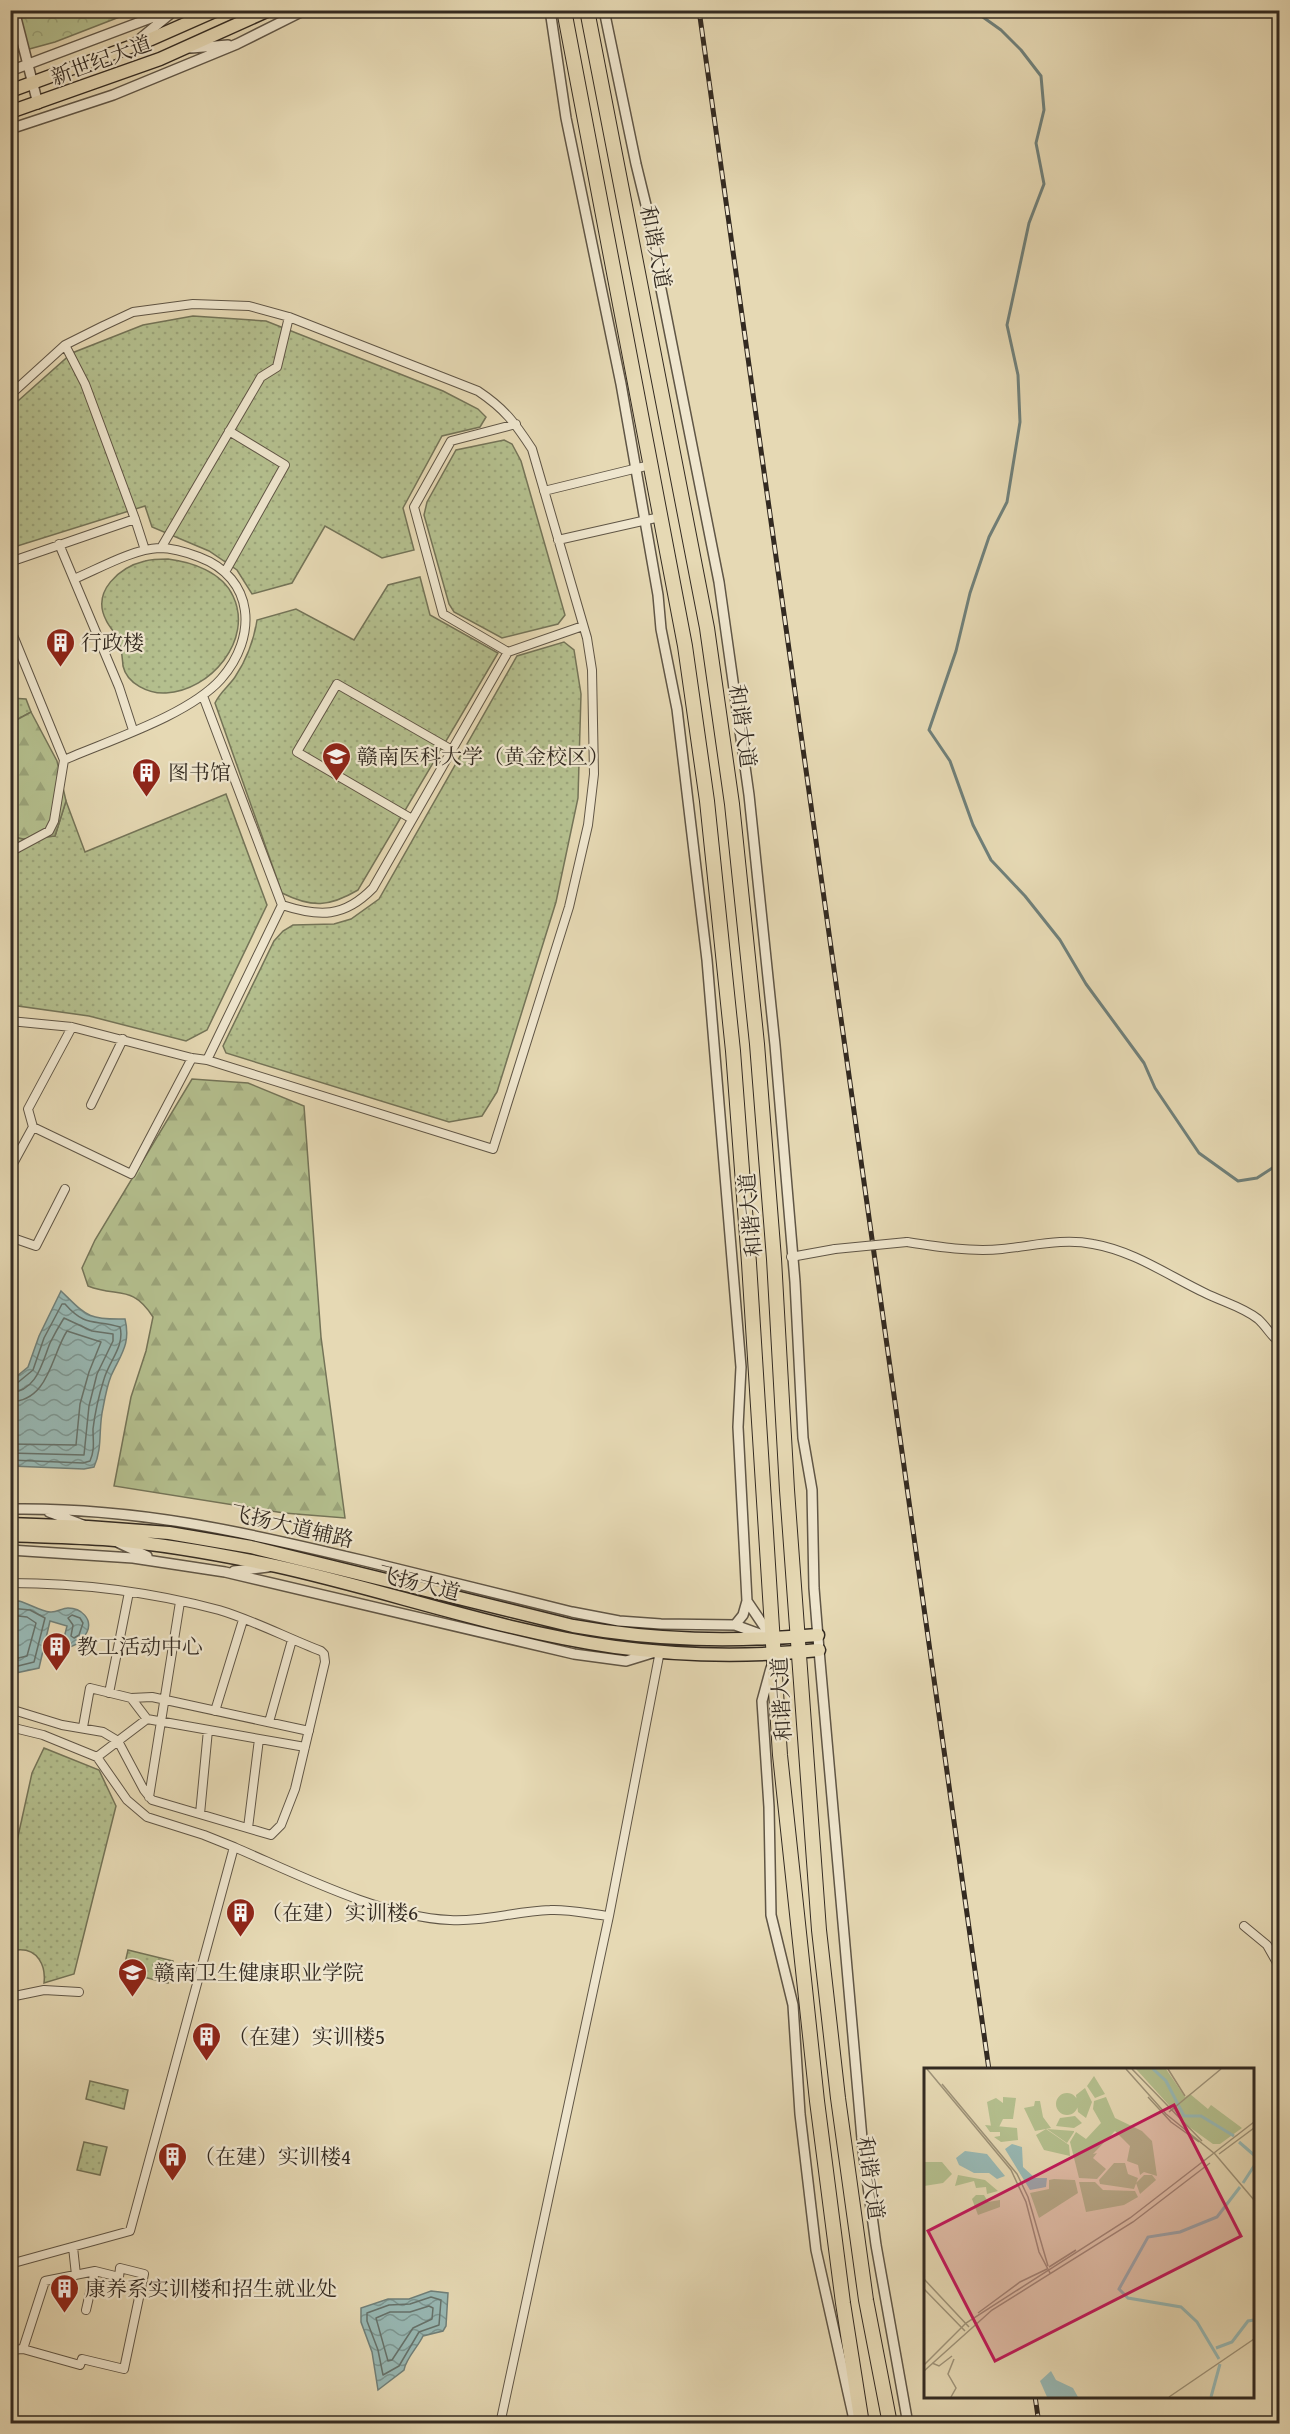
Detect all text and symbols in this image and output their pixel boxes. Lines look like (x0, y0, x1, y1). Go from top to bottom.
street label: 新世纪大道 (46, 27, 156, 93)
street label: 和谐大道 (633, 203, 679, 291)
building icon: 行政楼 (44, 626, 76, 668)
place label: 行政楼 (81, 627, 144, 658)
street label: 和谐大道 (722, 682, 764, 770)
school or university icon: 赣南医科大学（黄金校区） (320, 740, 352, 782)
place label: 赣南医科大学（黄金校区） (357, 741, 609, 772)
building icon: 图书馆 (131, 756, 163, 798)
place label: 图书馆 (168, 757, 231, 788)
street label: 和谐大道 (731, 1172, 769, 1258)
street label: 飞扬大道辅路 (227, 1497, 357, 1555)
street label: 飞扬大道 (374, 1558, 464, 1608)
building icon: 教工活动中心 (40, 1630, 72, 1672)
place label: 教工活动中心 (77, 1631, 203, 1662)
street label: 和谐大道 (763, 1656, 799, 1742)
building icon: （在建）实训楼6 (224, 1896, 256, 1938)
place label: （在建）实训楼6 (261, 1897, 418, 1928)
school or university icon: 赣南卫生健康职业学院 (117, 1956, 149, 1998)
place label: 赣南卫生健康职业学院 (154, 1957, 364, 1988)
building icon: （在建）实训楼5 (191, 2020, 223, 2062)
place label: （在建）实训楼5 (228, 2021, 385, 2052)
inset map (924, 2068, 1254, 2398)
street label: 和谐大道 (850, 2134, 892, 2222)
building icon: （在建）实训楼4 (157, 2140, 189, 2182)
place label: （在建）实训楼4 (194, 2141, 351, 2172)
building icon: 康养系实训楼和招生就业处 (48, 2272, 80, 2314)
place label: 康养系实训楼和招生就业处 (85, 2273, 337, 2304)

